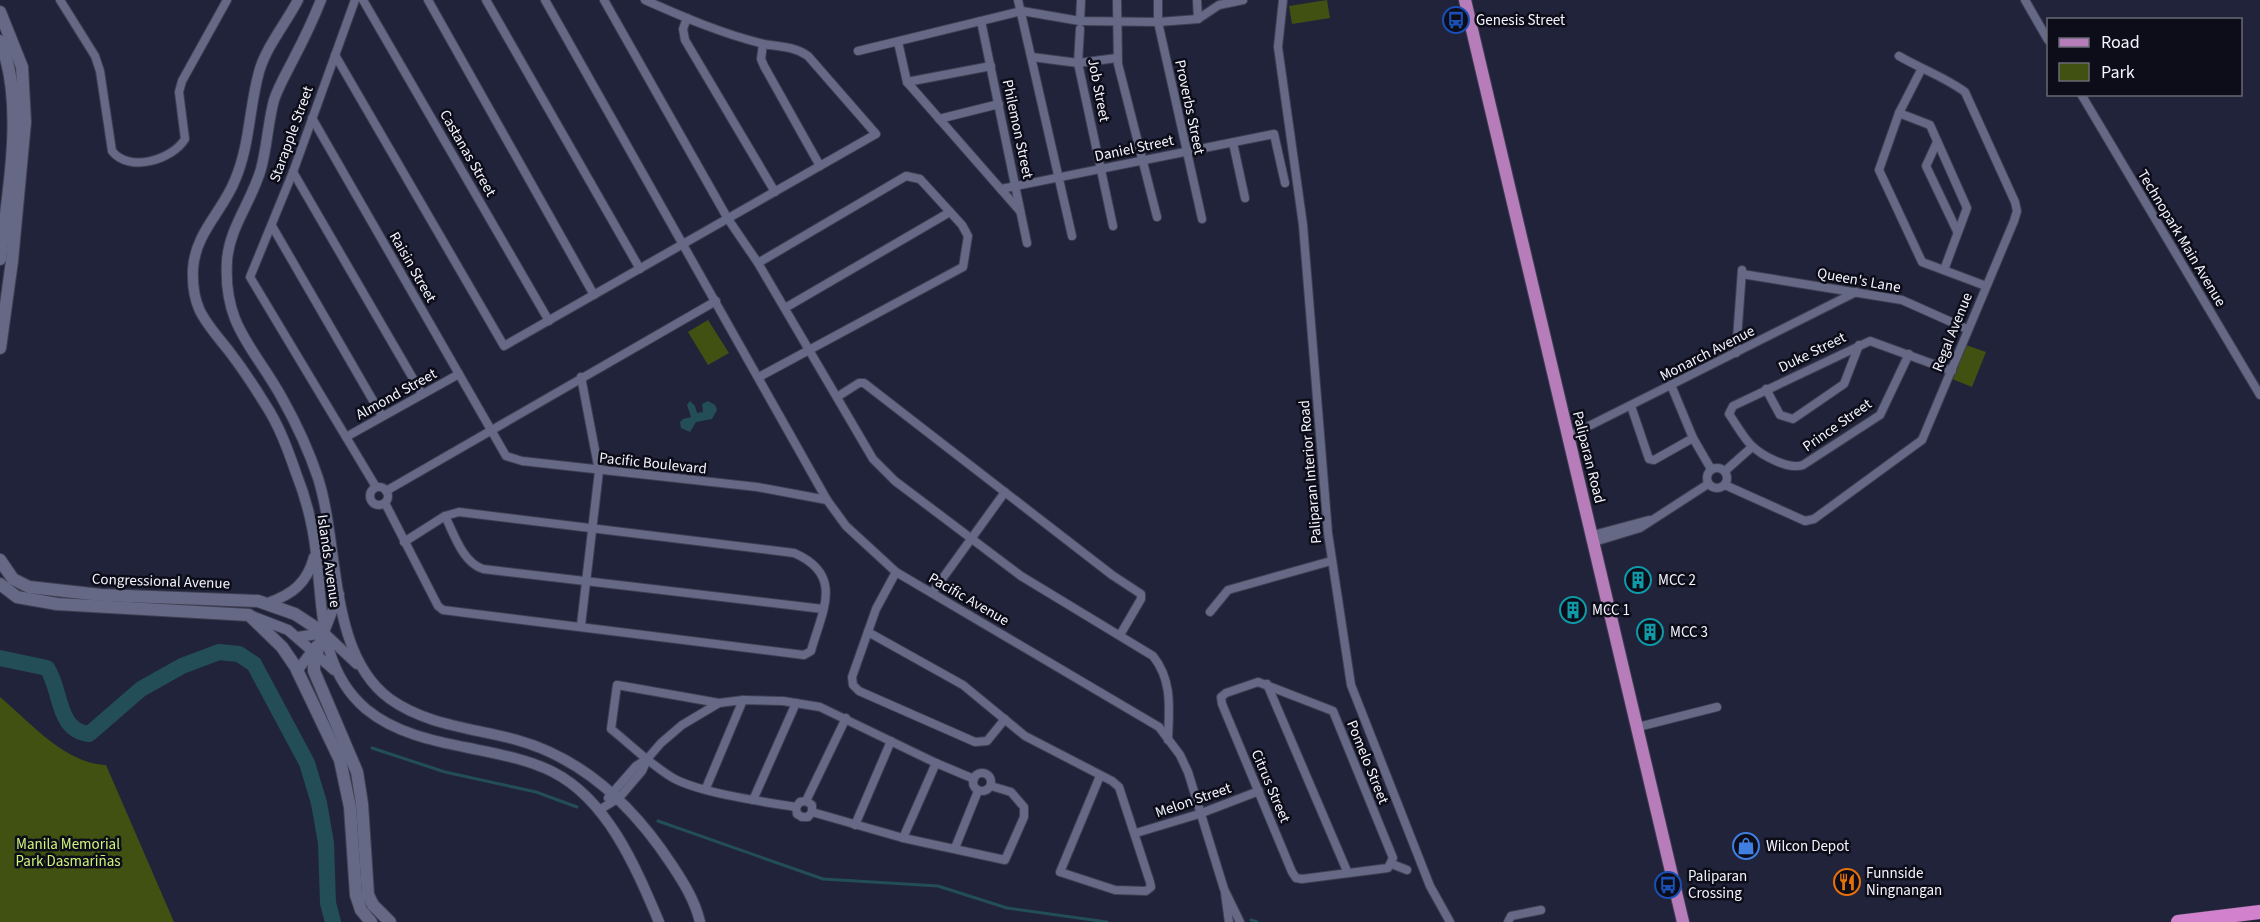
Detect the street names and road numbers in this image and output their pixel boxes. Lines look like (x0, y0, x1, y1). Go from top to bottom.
street label: Job Street (1082, 57, 1115, 124)
street label: Proverbs Street (1169, 58, 1210, 156)
street label: Philemon Street (997, 78, 1038, 181)
street label: Starapple Street (264, 83, 319, 185)
street label: Castanas Street (434, 106, 501, 201)
street label: Daniel Street (1093, 130, 1176, 167)
street label: Technopark Main Avenue (2132, 166, 2231, 311)
street label: Raisin Street (384, 228, 441, 306)
street label: Queen's Lane (1816, 263, 1902, 298)
street label: Regal Avenue (1927, 289, 1978, 375)
street label: Monarch Avenue (1656, 320, 1758, 386)
street label: Duke Street (1775, 327, 1849, 378)
street label: Almond Street (352, 364, 441, 425)
street label: Prince Street (1798, 394, 1876, 457)
street label: Paliparan Interior Road (1294, 399, 1327, 545)
street label: Paliparan Road (1567, 409, 1610, 505)
street label: Pacific Boulevard (598, 447, 708, 480)
street label: Islands Avenue (312, 513, 345, 609)
street label: Pacific Avenue (924, 568, 1013, 631)
street label: Congressional Avenue (92, 569, 230, 594)
street label: Pomelo Street (1341, 717, 1394, 807)
street label: Citrus Street (1246, 746, 1295, 826)
street label: Melon Street (1152, 778, 1234, 823)

